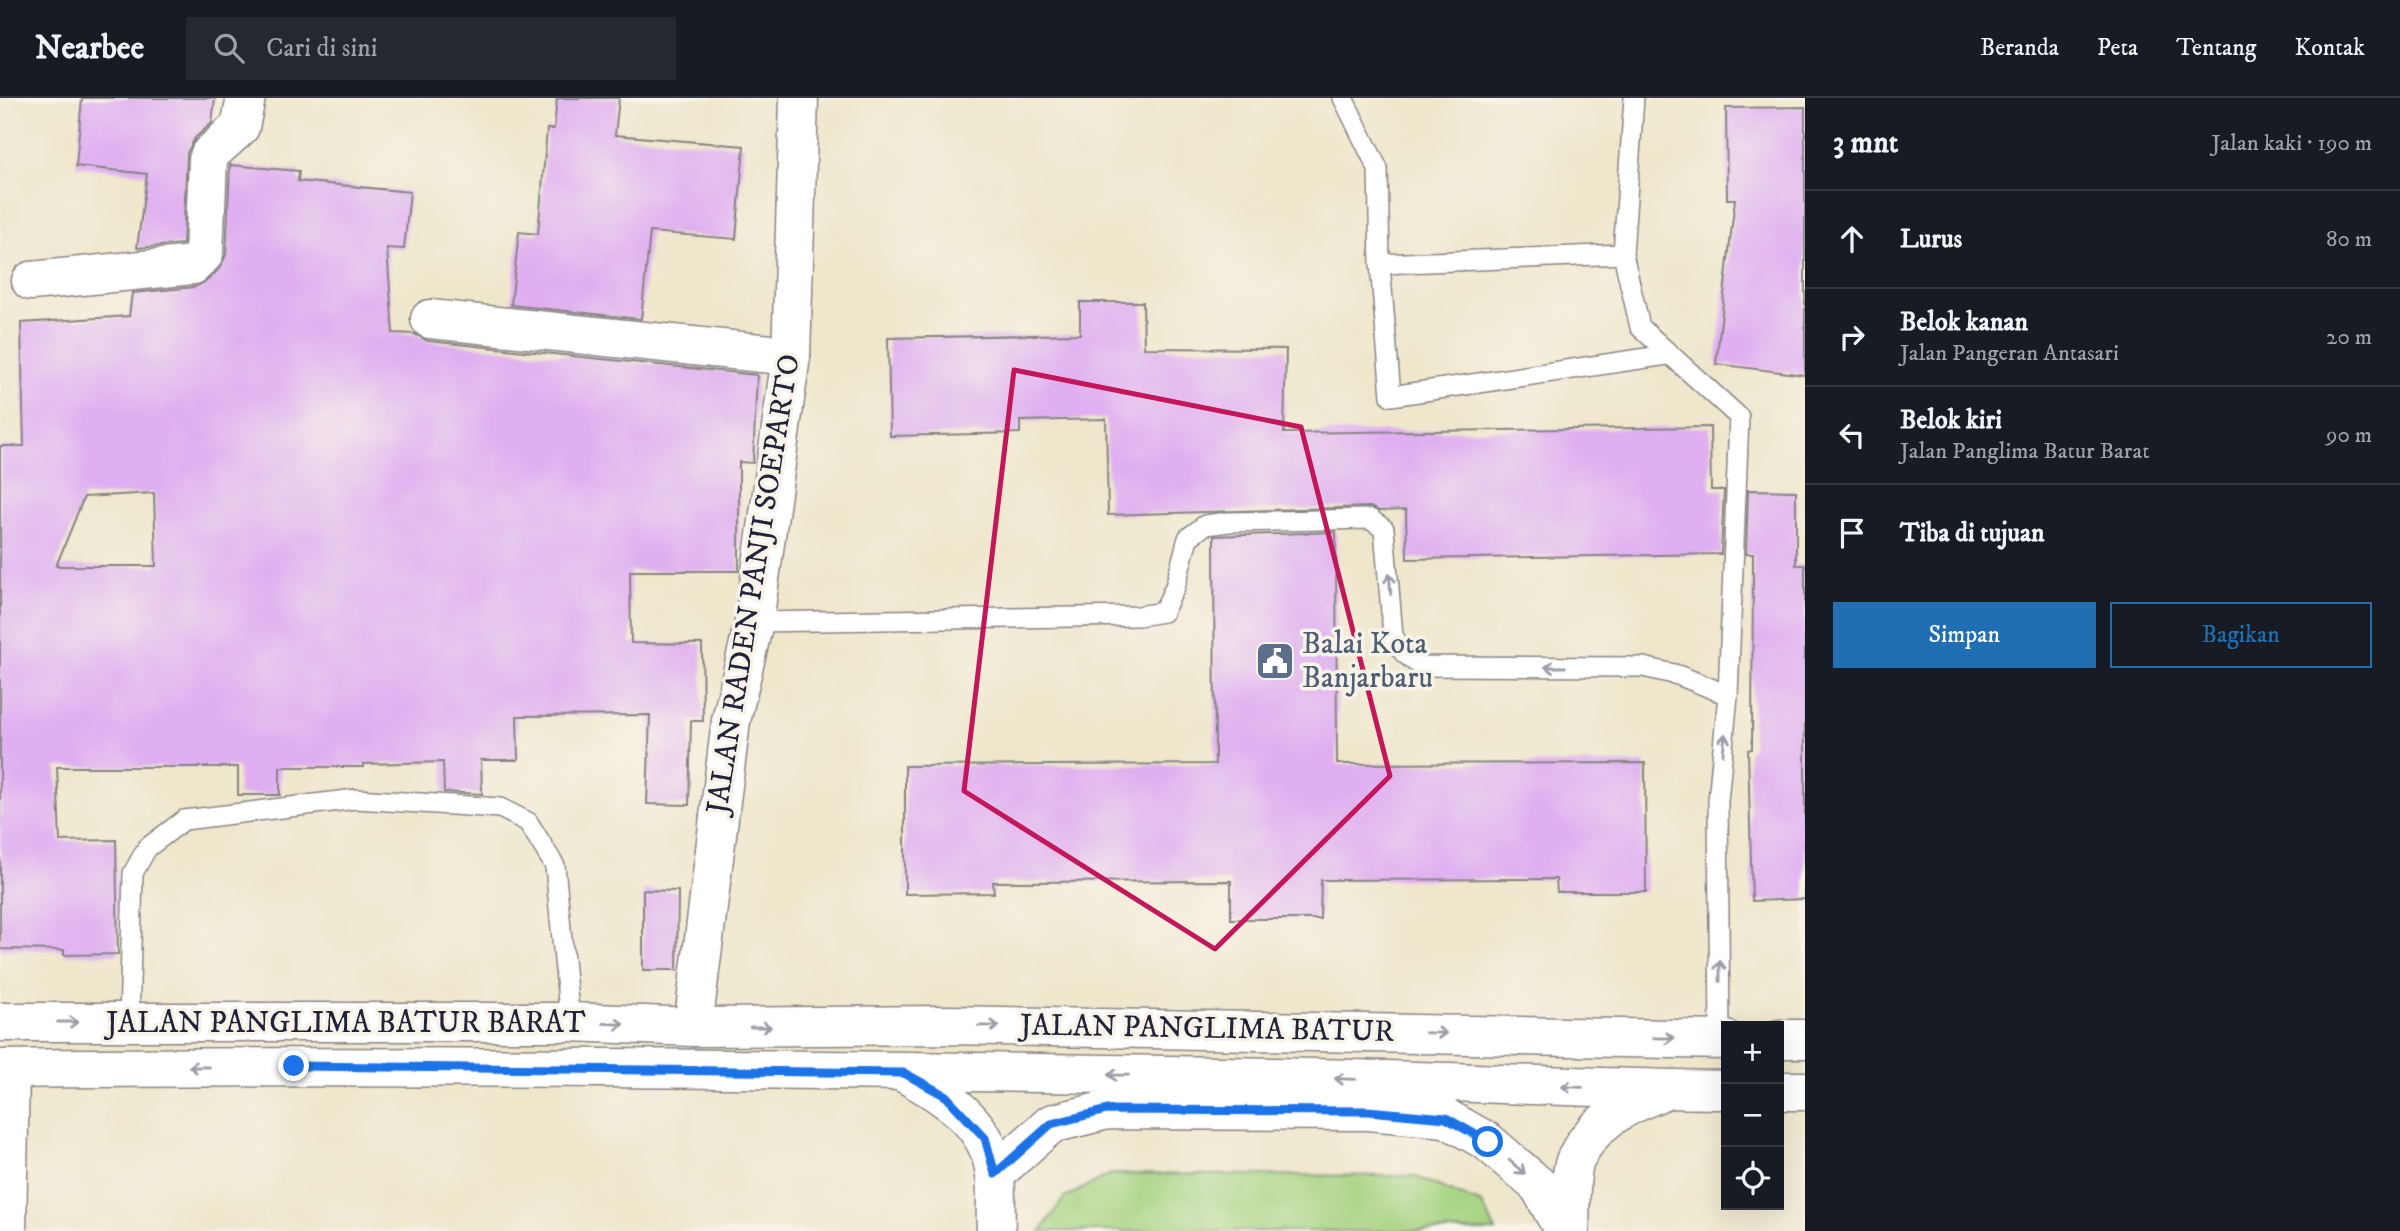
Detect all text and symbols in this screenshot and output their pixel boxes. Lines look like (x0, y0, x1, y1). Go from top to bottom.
search box (186, 17, 676, 80)
text: Nearbee (35, 28, 144, 69)
icon: search (210, 29, 248, 67)
text: Cari di sini (266, 32, 377, 65)
text: Beranda (1980, 33, 2059, 63)
text: Peta (2097, 33, 2138, 63)
text: Tentang (2176, 33, 2257, 63)
text: Kontak (2295, 33, 2365, 63)
text: 3 mnt (1833, 125, 1898, 162)
text: Jalan kaki · 190 m (2212, 129, 2372, 158)
icon: ahead (1833, 220, 1871, 258)
text: Lurus (1900, 223, 1962, 256)
text: 80 m (2326, 225, 2372, 254)
text: Belok kanan (1900, 306, 2028, 339)
icon: right (1833, 318, 1871, 356)
text: 20 m (2326, 323, 2372, 352)
text: Jalan Pangeran Antasari (1900, 339, 2119, 368)
street label: JALAN RADEN PANJI SOEPARTO (699, 351, 809, 819)
text: Belok kiri (1900, 404, 2002, 437)
icon: left (1833, 416, 1871, 454)
text: 90 m (2326, 421, 2372, 450)
text: Jalan Panglima Batur Barat (1900, 437, 2150, 466)
icon: arrive (1833, 514, 1871, 552)
text: Tiba di tujuan (1900, 517, 2045, 550)
one-way arrow (1383, 573, 1396, 596)
button: Simpan (1833, 602, 2096, 668)
button: Bagikan (2110, 602, 2372, 668)
place label: Balai Kota Banjarbaru (1302, 626, 1433, 697)
public building icon: Balai Kota Banjarbaru (1254, 640, 1296, 682)
one-way arrow (1544, 660, 1567, 673)
one-way arrow (1718, 733, 1731, 756)
one-way arrow (1713, 960, 1727, 983)
street label: JALAN PANGLIMA BATUR BARAT (103, 1005, 586, 1042)
street label: JALAN PANGLIMA BATUR (1017, 1007, 1394, 1051)
one-way arrow (56, 1015, 79, 1029)
one-way arrow (602, 1017, 625, 1030)
one-way arrow (977, 1019, 1000, 1033)
one-way arrow (749, 1020, 772, 1034)
map controls (1721, 1021, 1784, 1210)
button: + (1721, 1021, 1784, 1084)
one-way arrow (1425, 1026, 1448, 1040)
one-way arrow (1652, 1032, 1675, 1045)
route end (278, 1050, 309, 1081)
one-way arrow (187, 1060, 210, 1074)
one-way arrow (1106, 1068, 1129, 1082)
one-way arrow (1334, 1073, 1357, 1086)
one-way arrow (1561, 1080, 1584, 1093)
button: − (1721, 1084, 1784, 1147)
route start (1472, 1126, 1503, 1157)
button: locate (1721, 1147, 1784, 1210)
one-way arrow (1508, 1159, 1526, 1175)

